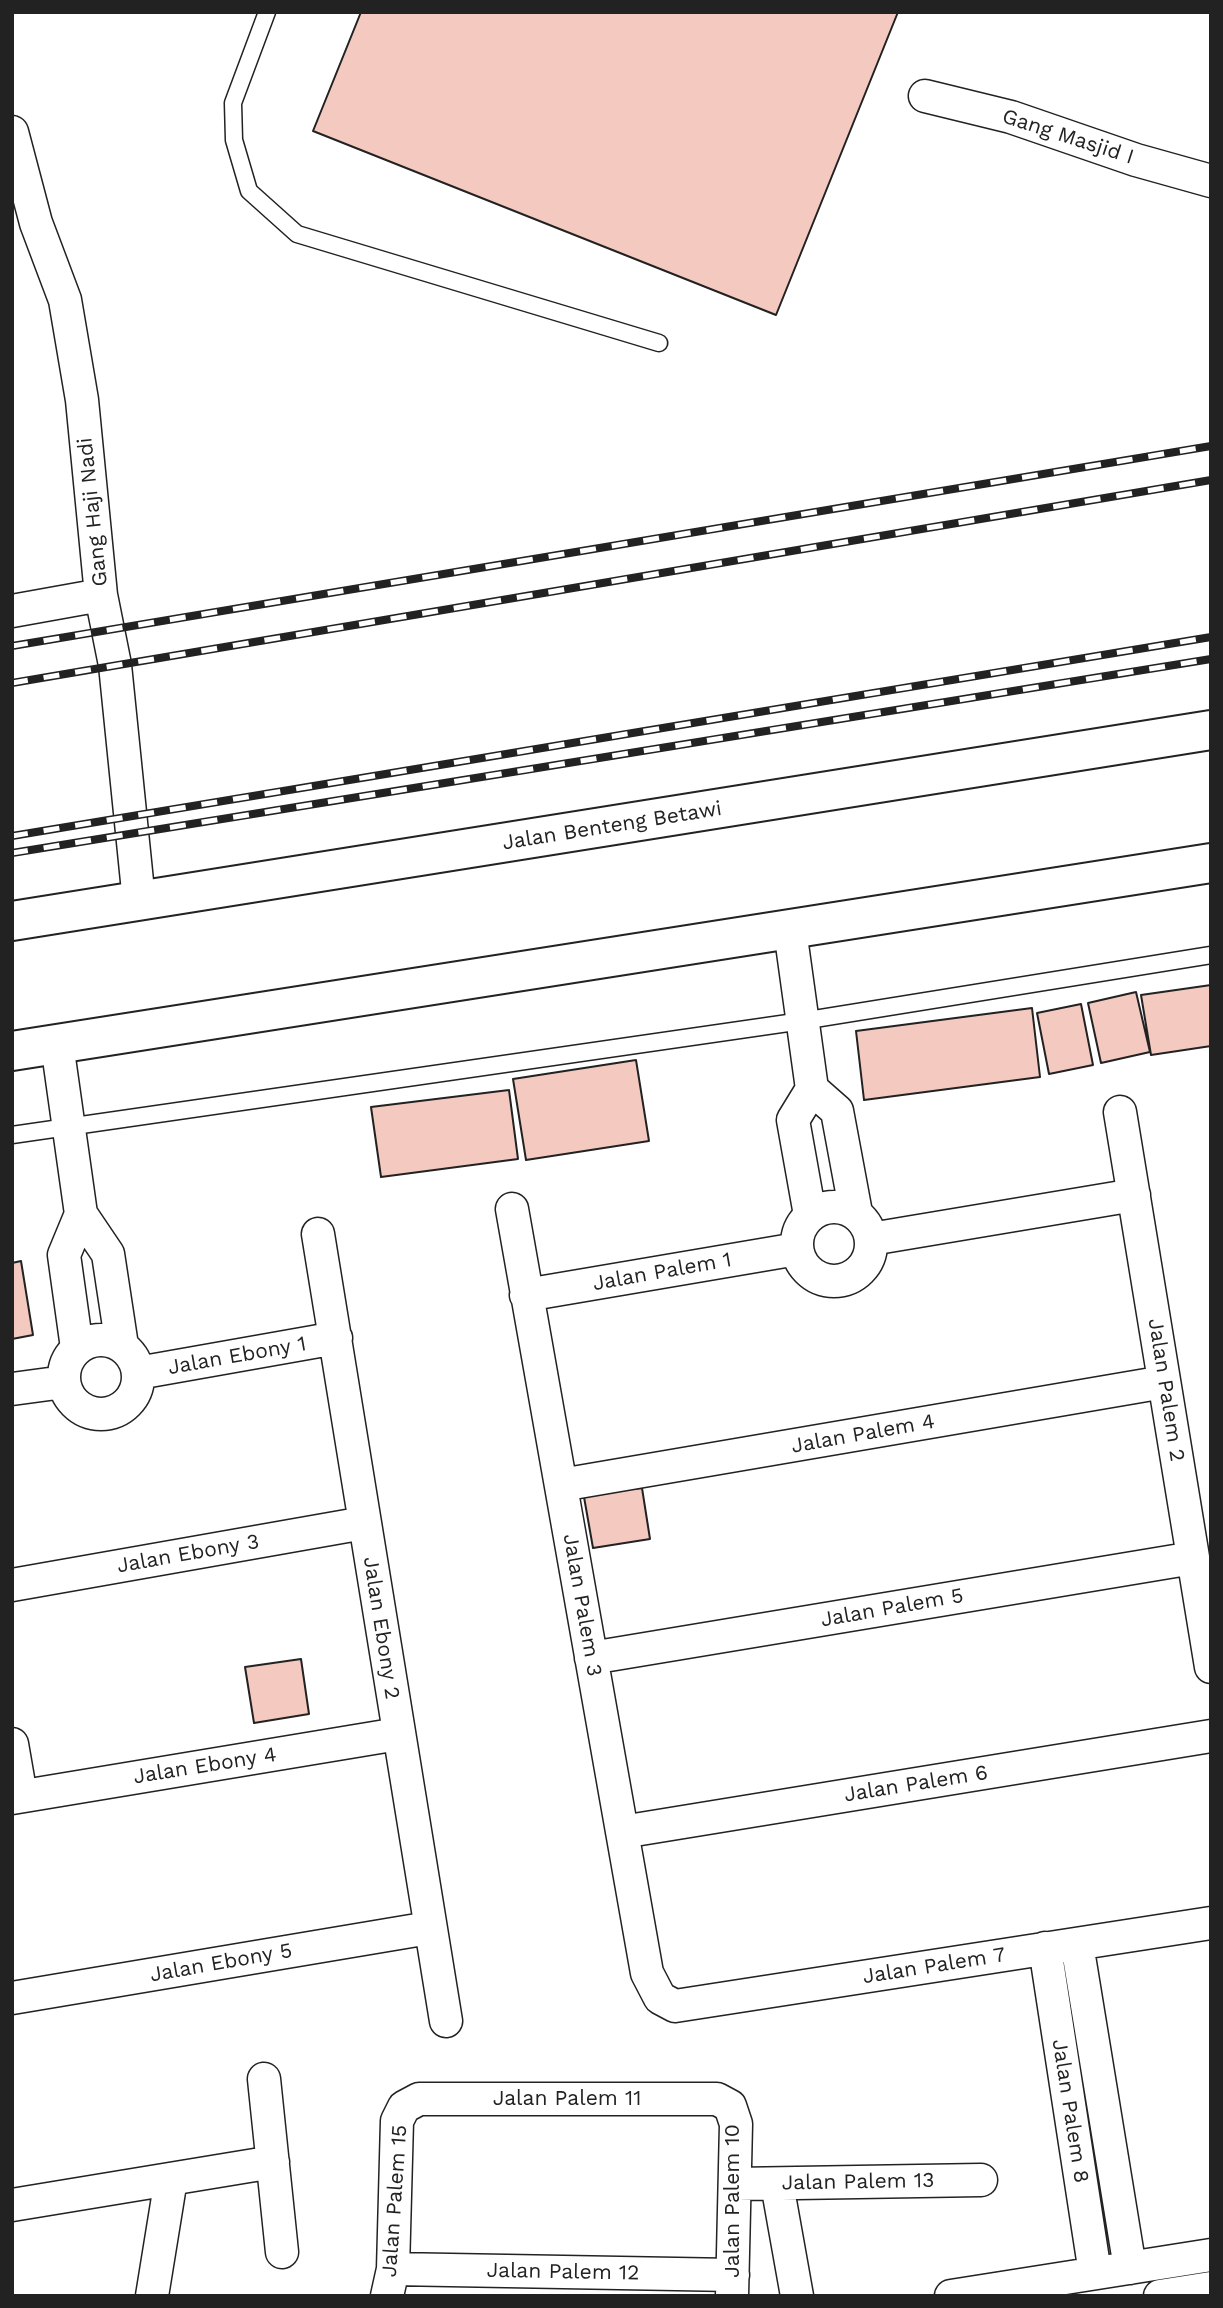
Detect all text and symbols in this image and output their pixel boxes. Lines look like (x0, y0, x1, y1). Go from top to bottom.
street label: Gang Masjid I (999, 104, 1137, 170)
street label: Gang Haji Nadi (73, 436, 113, 588)
street label: Jalan Benteng Betawi (500, 796, 724, 856)
street label: Jalan Palem 1 (591, 1247, 733, 1297)
street label: Jalan Palem 2 (1142, 1317, 1190, 1463)
street label: Jalan Ebony 1 (166, 1331, 308, 1381)
street label: Jalan Palem 4 (789, 1409, 937, 1459)
street label: Jalan Ebony 3 (115, 1529, 261, 1579)
street label: Jalan Palem 3 (557, 1532, 607, 1678)
street label: Jalan Ebony 2 (357, 1555, 405, 1701)
street label: Jalan Palem 5 (819, 1583, 965, 1633)
street label: Jalan Ebony 4 (132, 1742, 278, 1790)
street label: Jalan Palem 6 (842, 1760, 990, 1808)
street label: Jalan Ebony 5 (148, 1938, 294, 1988)
street label: Jalan Palem 7 (861, 1942, 1007, 1990)
street label: Jalan Palem 8 (1046, 2037, 1094, 2185)
street label: Jalan Palem 11 (493, 2086, 641, 2112)
street label: Jalan Palem 15 (377, 2124, 413, 2278)
street label: Jalan Palem 10 (720, 2124, 746, 2278)
street label: Jalan Palem 13 (781, 2168, 935, 2196)
street label: Jalan Palem 12 (486, 2258, 640, 2286)

